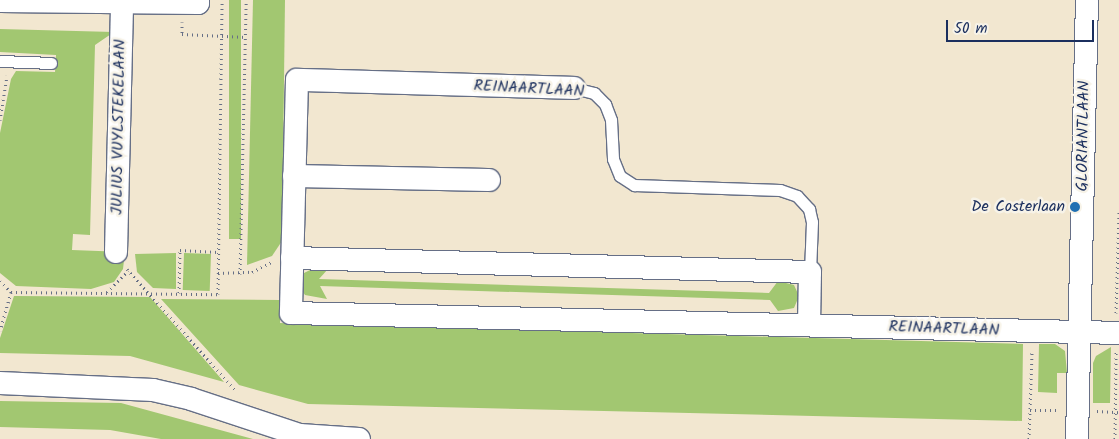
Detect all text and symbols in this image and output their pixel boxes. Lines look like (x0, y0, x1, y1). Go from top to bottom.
scale bar (949, 10, 1096, 42)
text: 50 m (954, 17, 988, 41)
street label: JULIUS VUYLSTEKELAAN (108, 39, 130, 215)
street label: REINAARTLAAN (473, 77, 585, 101)
street label: GLORIANTLAAN (1073, 80, 1095, 192)
place label: De Costerlaan (971, 197, 1065, 217)
marker: De Costerlaan (1069, 201, 1081, 213)
street label: REINAARTLAAN (888, 317, 1000, 341)

